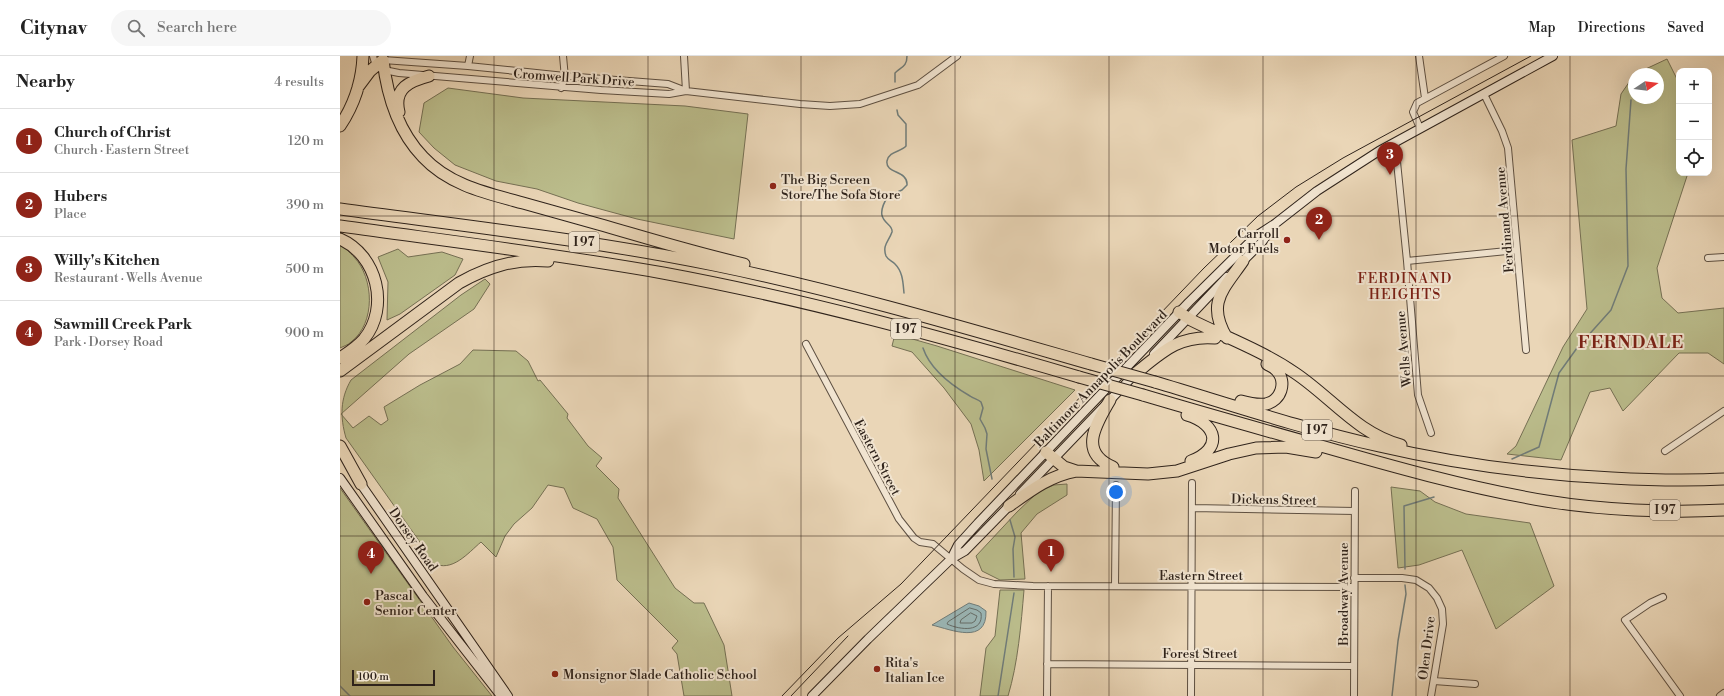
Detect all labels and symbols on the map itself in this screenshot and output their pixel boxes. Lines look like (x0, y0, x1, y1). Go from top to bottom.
street label: Cromwell Park Drive (513, 66, 636, 90)
north arrow (1628, 68, 1664, 104)
pin: 3 (1377, 142, 1403, 175)
street label: Ferdinand Avenue (1492, 166, 1518, 274)
place label: The Big Screen Store/The Sofa Store (781, 172, 901, 203)
marker: The Big Screen Store/The Sofa Store (768, 181, 778, 191)
pin: 2 (1306, 207, 1332, 240)
place label: Carroll Motor Fuels (1208, 226, 1279, 257)
road number: I 97 (569, 232, 599, 252)
marker: Carroll Motor Fuels (1282, 235, 1292, 245)
district label: FERDINAND HEIGHTS (1357, 270, 1453, 304)
street label: Baltimore Annapolis Boulevard (1030, 306, 1171, 451)
street label: Wells Avenue (1393, 310, 1415, 389)
road number: I 97 (891, 319, 921, 339)
district label: FERNDALE (1578, 332, 1684, 354)
street label: Eastern Street (850, 417, 904, 499)
road number: I 97 (1302, 420, 1332, 440)
your location (1106, 482, 1126, 502)
street label: Dickens Street (1231, 491, 1317, 509)
road number: I 97 (1650, 500, 1680, 520)
street label: Dorsey Road (385, 505, 441, 575)
pin: 1 (1038, 539, 1064, 572)
pin: 4 (358, 541, 384, 574)
street label: Broadway Avenue (1336, 542, 1352, 647)
street label: Eastern Street (1159, 568, 1243, 584)
place label: Pascal Senior Center (375, 588, 457, 619)
marker: Pascal Senior Center (362, 597, 372, 607)
street label: Olen Drive (1415, 615, 1439, 681)
street label: Forest Street (1162, 646, 1238, 662)
place label: Rita's Italian Ice (885, 655, 945, 686)
marker: Rita's Italian Ice (872, 664, 882, 674)
place label: Monsignor Slade Catholic School (563, 667, 757, 683)
scale bar (352, 668, 435, 687)
marker: Monsignor Slade Catholic School (550, 669, 560, 679)

